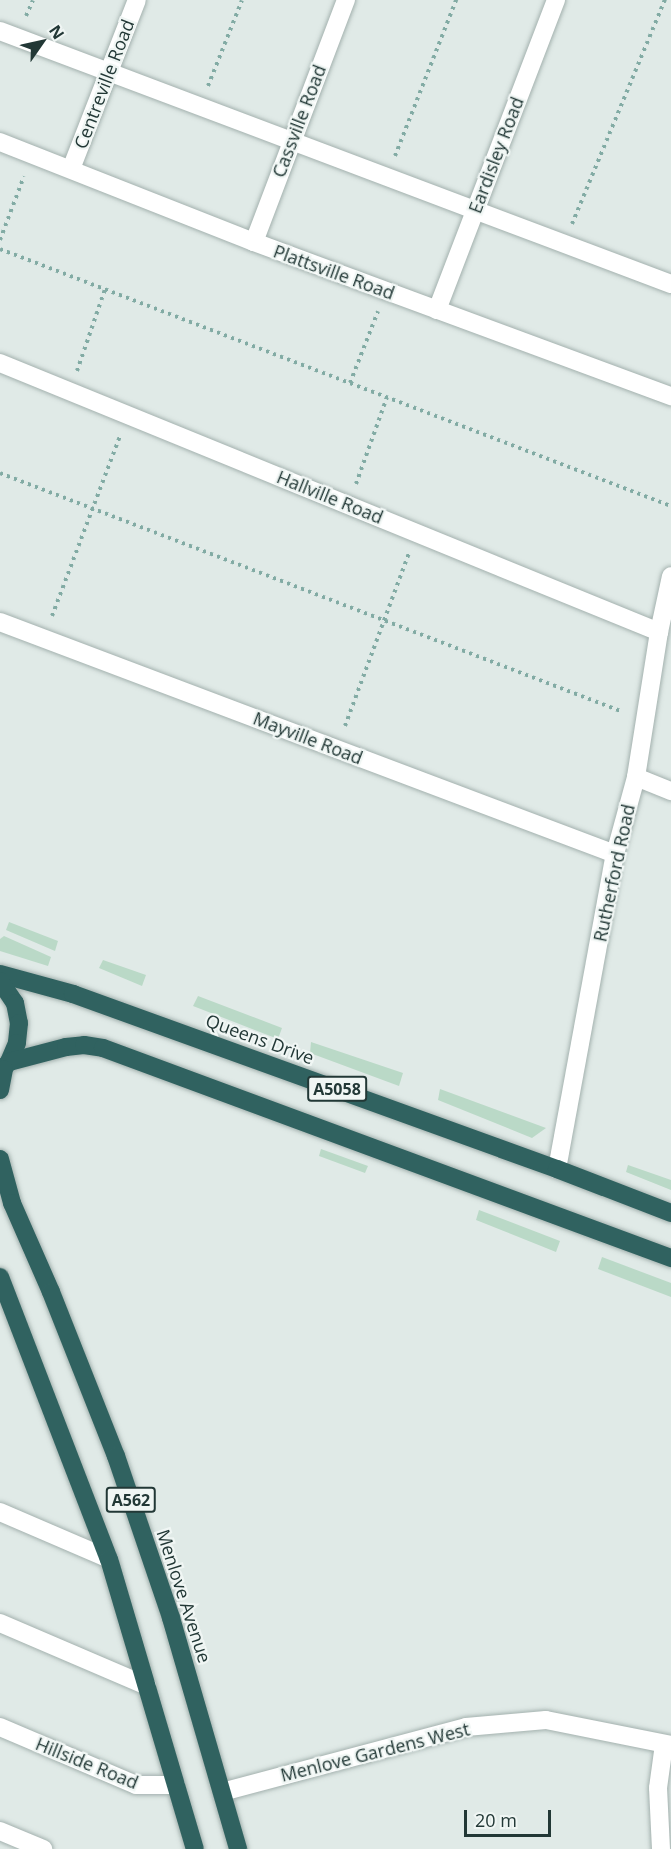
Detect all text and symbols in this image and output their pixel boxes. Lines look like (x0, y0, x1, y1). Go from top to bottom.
north arrow (12, 12, 72, 72)
street label: Centreville Road (69, 16, 139, 152)
text: N (44, 20, 70, 43)
street label: Cassville Road (268, 62, 330, 180)
street label: Eardisley Road (464, 94, 528, 216)
street label: Plattsville Road (271, 240, 397, 304)
street label: Hallville Road (274, 466, 386, 528)
street label: Mayville Road (250, 707, 366, 769)
street label: Rutherford Road (589, 802, 639, 944)
street label: Queens Drive (203, 1009, 317, 1069)
road number: A5058 (307, 1076, 367, 1102)
road number: A562 (106, 1487, 156, 1513)
street label: Menlove Avenue (152, 1526, 216, 1666)
street label: Menlove Gardens West (278, 1718, 472, 1786)
street label: Hillside Road (33, 1733, 141, 1793)
scale bar (467, 1798, 554, 1836)
text: 20 m (475, 1808, 517, 1832)

